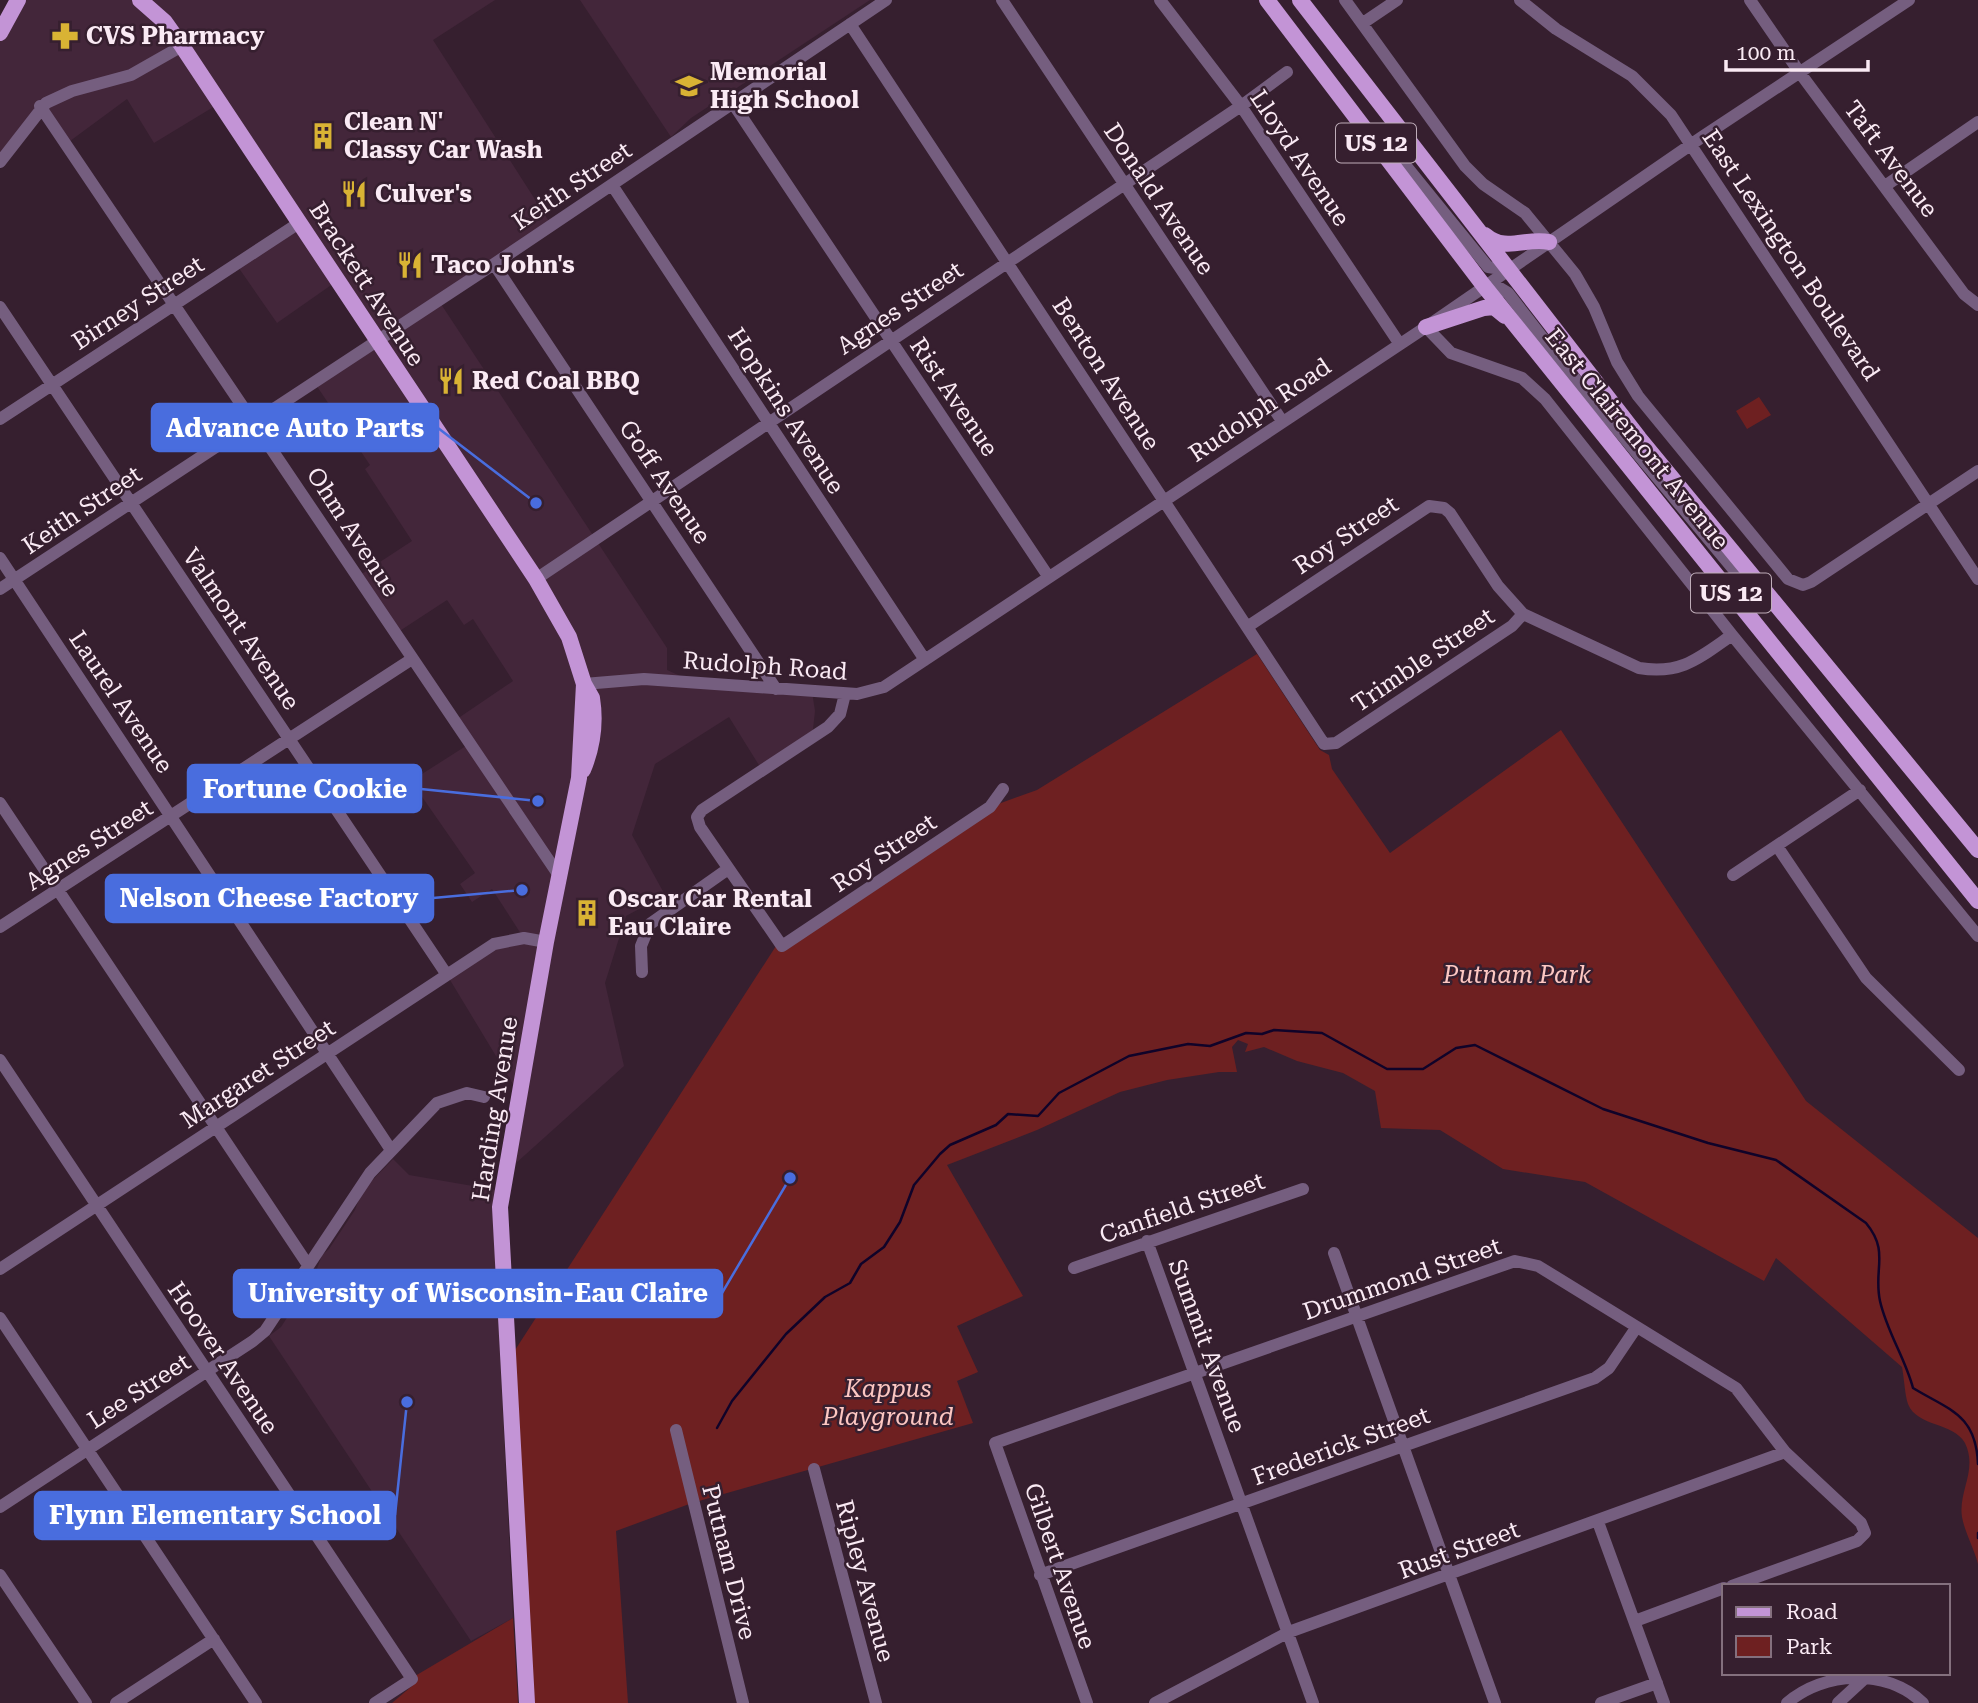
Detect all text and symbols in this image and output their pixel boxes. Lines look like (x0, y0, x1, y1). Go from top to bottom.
pharmacy icon: CVS Pharmacy (50, 21, 80, 51)
place label: CVS Pharmacy (86, 22, 265, 50)
scale bar (1726, 28, 1868, 72)
text: 100 m (1736, 41, 1796, 65)
place label: Memorial High School (710, 58, 859, 114)
school or university icon: Memorial High School (674, 71, 704, 101)
street label: Lloyd Avenue (1244, 85, 1356, 231)
street label: Taft Avenue (1838, 95, 1944, 223)
place label: Clean N' Classy Car Wash (344, 108, 542, 164)
street label: Donald Avenue (1098, 118, 1220, 280)
building icon: Clean N' Classy Car Wash (308, 121, 338, 151)
road number: US 12 (1336, 124, 1416, 162)
street label: East Lexington Boulevard (1697, 124, 1885, 386)
street label: Keith Street (507, 136, 637, 236)
restaurant icon: Culver's (339, 179, 369, 209)
place label: Culver's (375, 180, 472, 208)
street label: Brackett Avenue (304, 197, 430, 371)
street label: Birney Street (67, 250, 209, 356)
restaurant icon: Taco John's (395, 250, 425, 280)
place label: Taco John's (431, 251, 575, 279)
street label: Agnes Street (832, 256, 968, 360)
street label: Benton Avenue (1046, 293, 1166, 455)
street label: Hopkins Avenue (722, 323, 850, 499)
street label: East Clairemont Avenue (1539, 323, 1735, 555)
street label: Rist Avenue (904, 332, 1004, 462)
street label: Rudolph Road (1184, 352, 1336, 468)
restaurant icon: Red Coal BBQ (436, 366, 466, 396)
place label: Red Coal BBQ (472, 367, 640, 395)
callout: Advance Auto Parts (152, 404, 438, 451)
text: Advance Auto Parts (166, 413, 424, 443)
street label: Goff Avenue (613, 415, 717, 549)
street label: Keith Street (17, 460, 147, 560)
street label: Ohm Avenue (301, 462, 405, 602)
street label: Roy Street (1289, 490, 1403, 580)
street label: Valmont Avenue (177, 543, 305, 715)
road number: US 12 (1691, 573, 1771, 612)
street label: Trimble Street (1346, 602, 1500, 718)
street label: Laurel Avenue (63, 626, 179, 778)
street label: Rudolph Road (682, 646, 848, 686)
callout: Fortune Cookie (188, 765, 421, 812)
text: Fortune Cookie (203, 774, 407, 804)
street label: Agnes Street (20, 794, 158, 896)
street label: Roy Street (827, 808, 941, 898)
callout: Nelson Cheese Factory (106, 875, 433, 922)
text: Nelson Cheese Factory (119, 883, 419, 913)
place label: Oscar Car Rental Eau Claire (608, 885, 812, 941)
building icon: Oscar Car Rental Eau Claire (572, 898, 602, 928)
park label: Putnam Park (1442, 961, 1591, 989)
street label: Margaret Street (176, 1014, 340, 1134)
street label: Harding Avenue (467, 1015, 523, 1203)
street label: Canfield Street (1096, 1167, 1268, 1249)
street label: Drummond Street (1299, 1232, 1505, 1326)
street label: Summit Avenue (1163, 1255, 1251, 1437)
callout: University of Wisconsin-Eau Claire (234, 1270, 722, 1317)
street label: Hoover Avenue (162, 1277, 284, 1439)
text: University of Wisconsin-Eau Claire (248, 1278, 708, 1308)
street label: Lee Street (83, 1348, 195, 1434)
park label: Kappus Playground (821, 1375, 954, 1431)
street label: Frederick Street (1248, 1401, 1434, 1491)
street label: Gilbert Avenue (1019, 1479, 1101, 1653)
street label: Putnam Drive (696, 1482, 762, 1642)
callout: Flynn Elementary School (35, 1492, 395, 1539)
street label: Ripley Avenue (830, 1497, 900, 1665)
text: Flynn Elementary School (49, 1500, 382, 1530)
street label: Rust Street (1395, 1515, 1523, 1585)
legend (1722, 1584, 1950, 1675)
text: Road (1786, 1600, 1838, 1624)
text: Park (1786, 1635, 1832, 1659)

